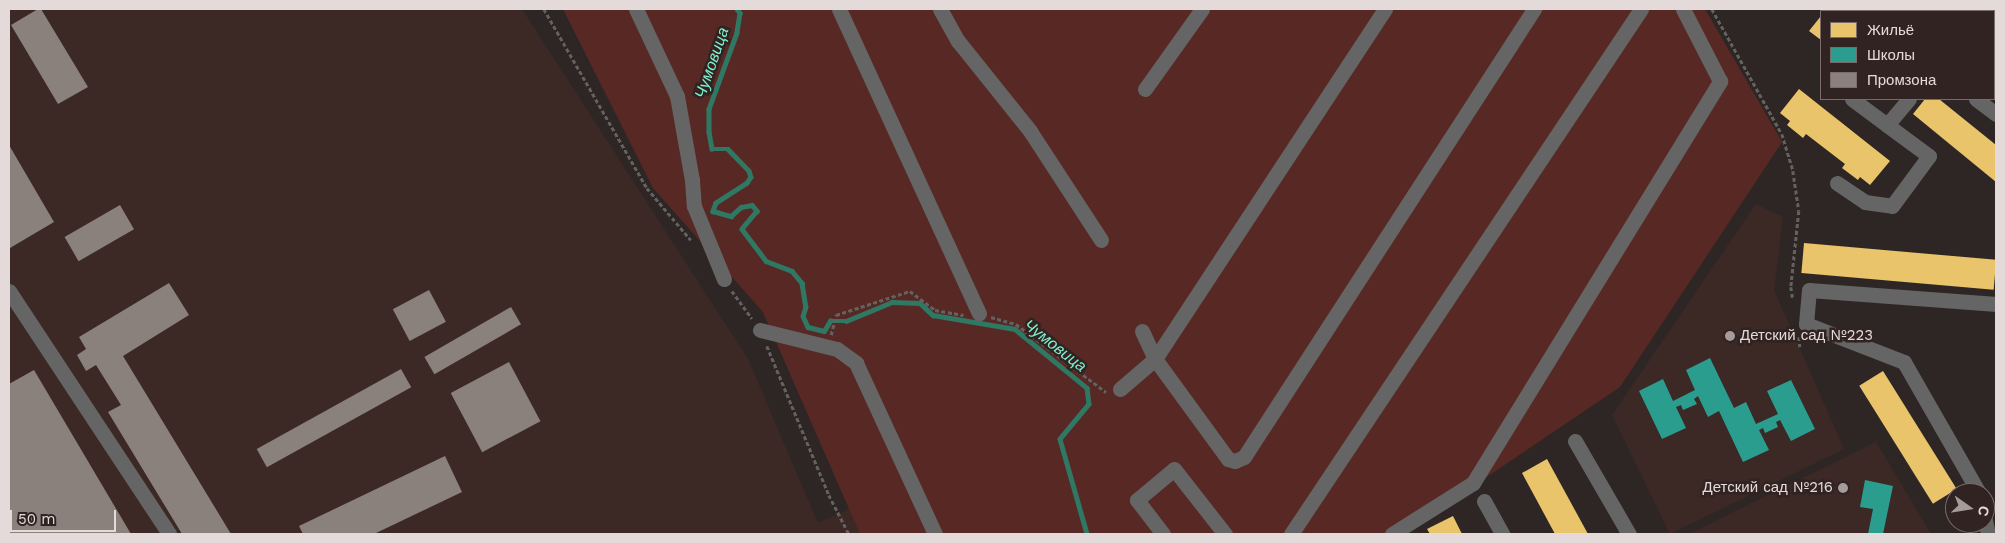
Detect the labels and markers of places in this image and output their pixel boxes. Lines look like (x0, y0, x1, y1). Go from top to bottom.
place label: Детский сад №223 (1740, 327, 1873, 345)
marker: Детский сад №223 (1724, 330, 1736, 342)
place label: Детский сад №216 (1703, 479, 1833, 497)
marker: Детский сад №216 (1837, 482, 1849, 494)

